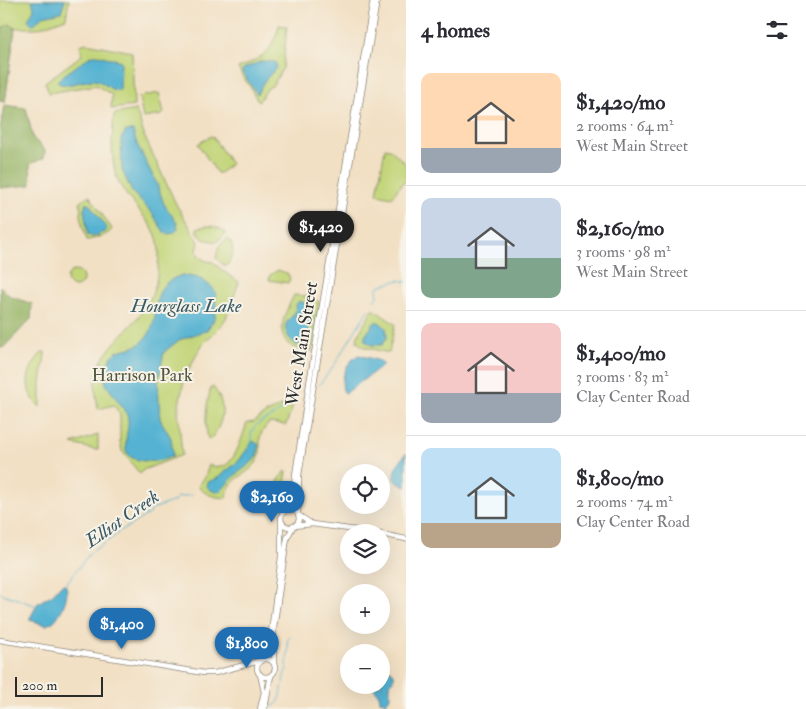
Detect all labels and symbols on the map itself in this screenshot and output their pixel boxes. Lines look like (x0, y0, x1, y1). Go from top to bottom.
pin: $1,420 (280, 210, 362, 253)
street label: West Main Street (281, 280, 323, 409)
water label: Hourglass Lake (130, 294, 242, 318)
park label: Harrison Park (91, 364, 193, 387)
pin: $2,160 (231, 480, 313, 523)
water label: Elliot Creek (79, 485, 164, 554)
pin: $1,400 (81, 608, 163, 650)
pin: $1,800 (206, 626, 288, 669)
scale bar (15, 674, 102, 697)

